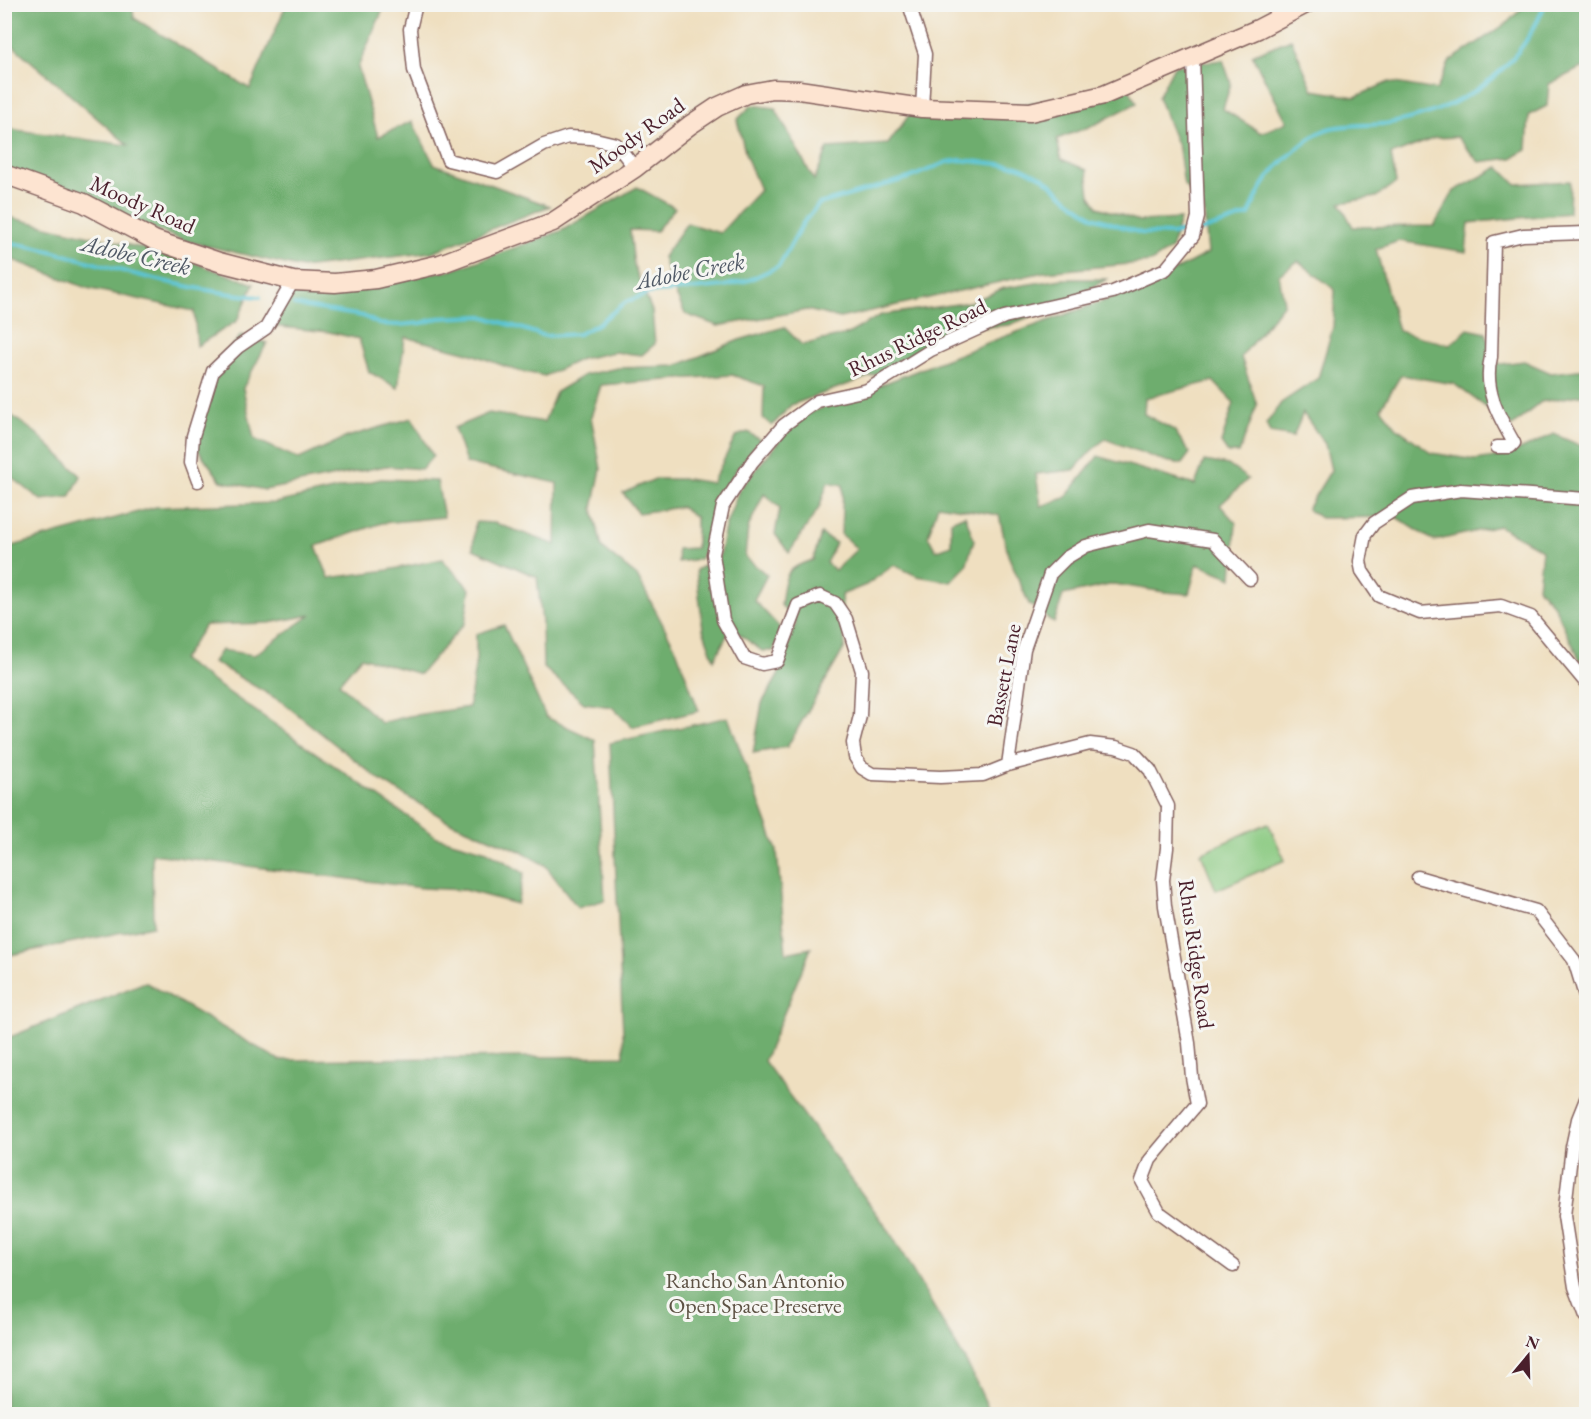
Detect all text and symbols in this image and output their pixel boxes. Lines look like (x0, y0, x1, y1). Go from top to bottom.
street label: Moody Road (582, 90, 691, 180)
street label: Moody Road (86, 168, 201, 241)
water label: Adobe Creek (77, 227, 194, 282)
water label: Adobe Creek (631, 245, 747, 297)
street label: Rhus Ridge Road (843, 291, 992, 384)
street label: Bassett Lane (979, 621, 1028, 729)
street label: Rhus Ridge Road (1172, 877, 1221, 1032)
park label: Rancho San Antonio Open Space Preserve (665, 1266, 845, 1320)
north arrow (1498, 1326, 1558, 1386)
text: N (1523, 1330, 1542, 1354)

